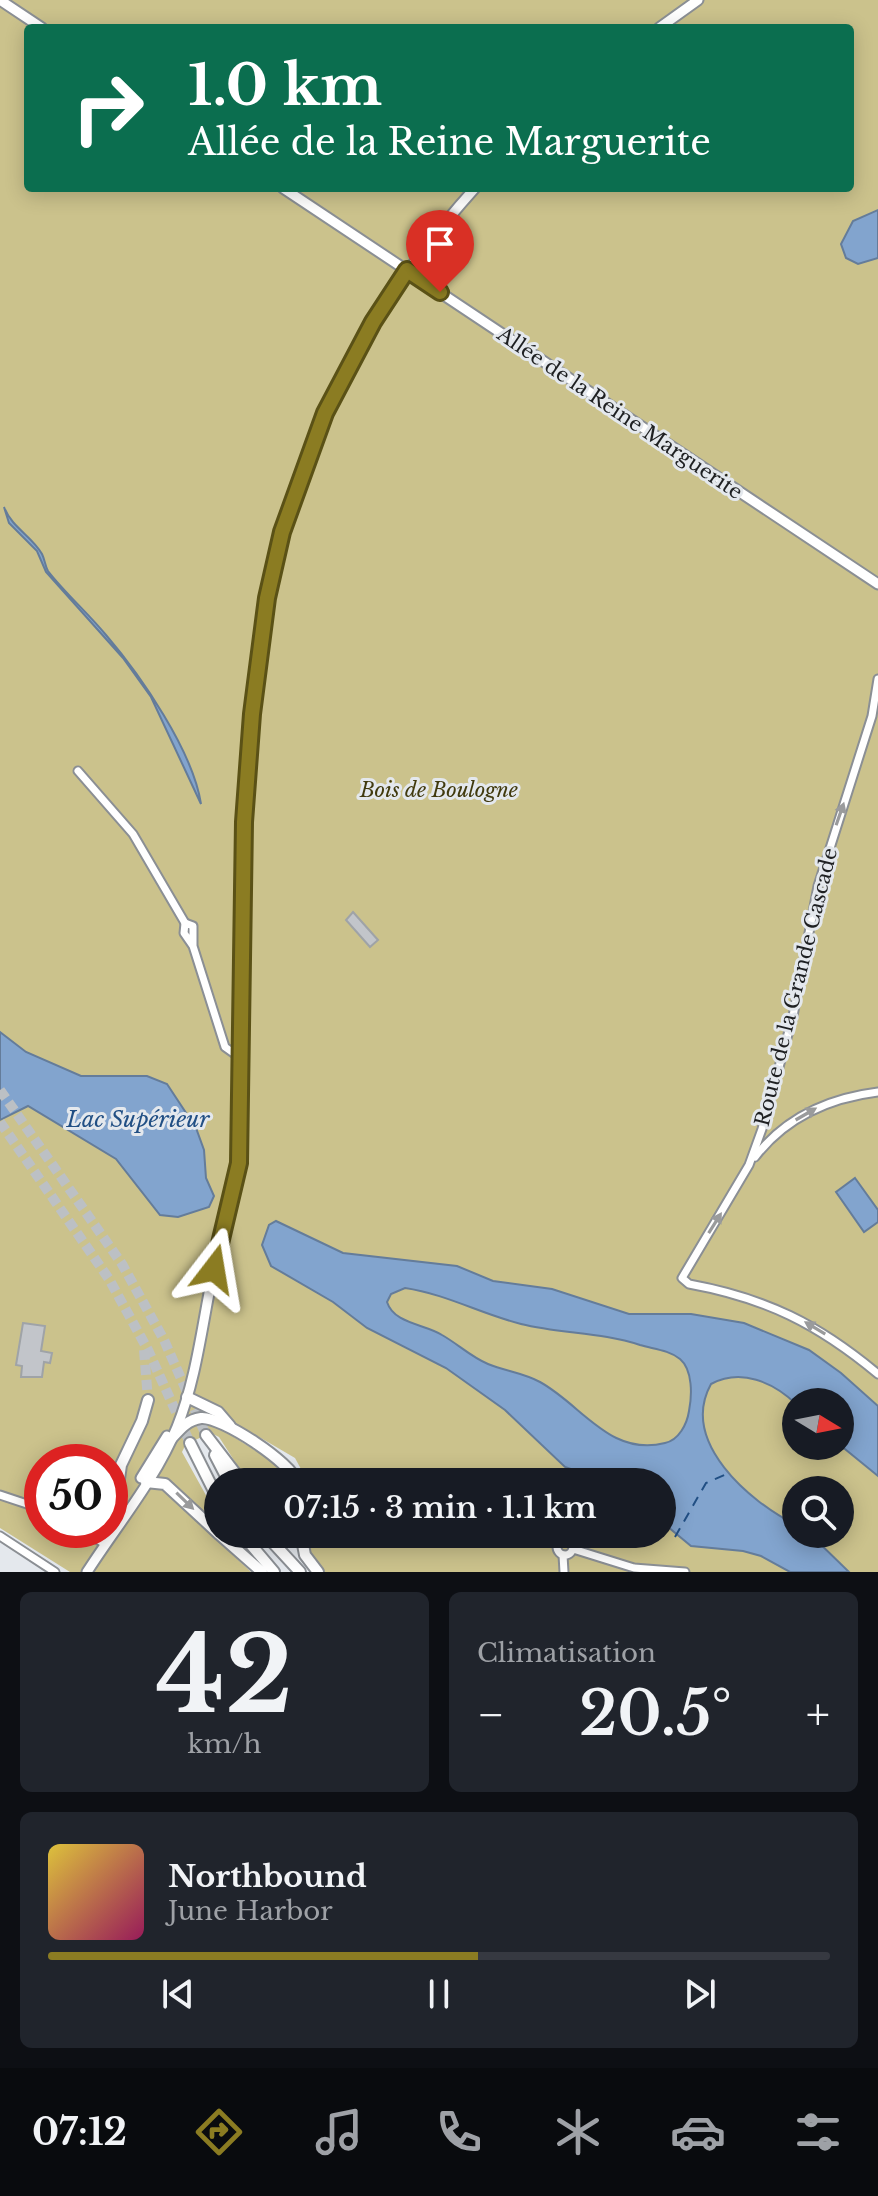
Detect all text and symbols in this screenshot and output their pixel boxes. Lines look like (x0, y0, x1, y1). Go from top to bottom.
text: 1.0 km (188, 51, 382, 120)
icon: right (56, 56, 160, 160)
text: Allée de la Reine Marguerite (188, 120, 711, 165)
pin (406, 210, 474, 292)
icon: arrive (418, 222, 462, 266)
street label: Allée de la Reine Marguerite (492, 321, 747, 504)
park label: Bois de Boulogne (359, 778, 518, 802)
one-way arrow (834, 801, 846, 825)
street label: Route de la Grande Cascade (750, 845, 842, 1129)
water label: Lac Supérieur (66, 1106, 210, 1133)
one-way arrow (794, 1107, 817, 1121)
one-way arrow (708, 1212, 722, 1234)
position arrow (172, 1227, 256, 1311)
one-way arrow (804, 1321, 826, 1335)
north arrow (782, 1388, 854, 1460)
map controls (782, 1388, 854, 1548)
speed limit sign: 50 (24, 1444, 128, 1548)
button: search (782, 1476, 854, 1548)
text: 07:15 · 3 min · 1.1 km (283, 1489, 597, 1526)
one-way arrow (175, 1491, 194, 1510)
text: 42 (156, 1611, 293, 1740)
text: Climatisation (477, 1637, 656, 1669)
text: 20.5° (579, 1677, 732, 1751)
text: − (477, 1687, 505, 1742)
text: + (806, 1687, 830, 1742)
text: km/h (188, 1728, 261, 1760)
text: Northbound (168, 1858, 367, 1895)
text: June Harbor (168, 1895, 333, 1927)
icon: previous (156, 1972, 200, 2016)
icon: pause (417, 1972, 461, 2016)
icon: next (678, 1972, 722, 2016)
icon: directions (191, 2104, 247, 2160)
icon: music (311, 2104, 367, 2160)
icon: phone (431, 2104, 487, 2160)
icon: climate (550, 2104, 606, 2160)
icon: car (670, 2104, 726, 2160)
icon: filters (790, 2104, 846, 2160)
text: 07:12 (32, 2110, 127, 2155)

